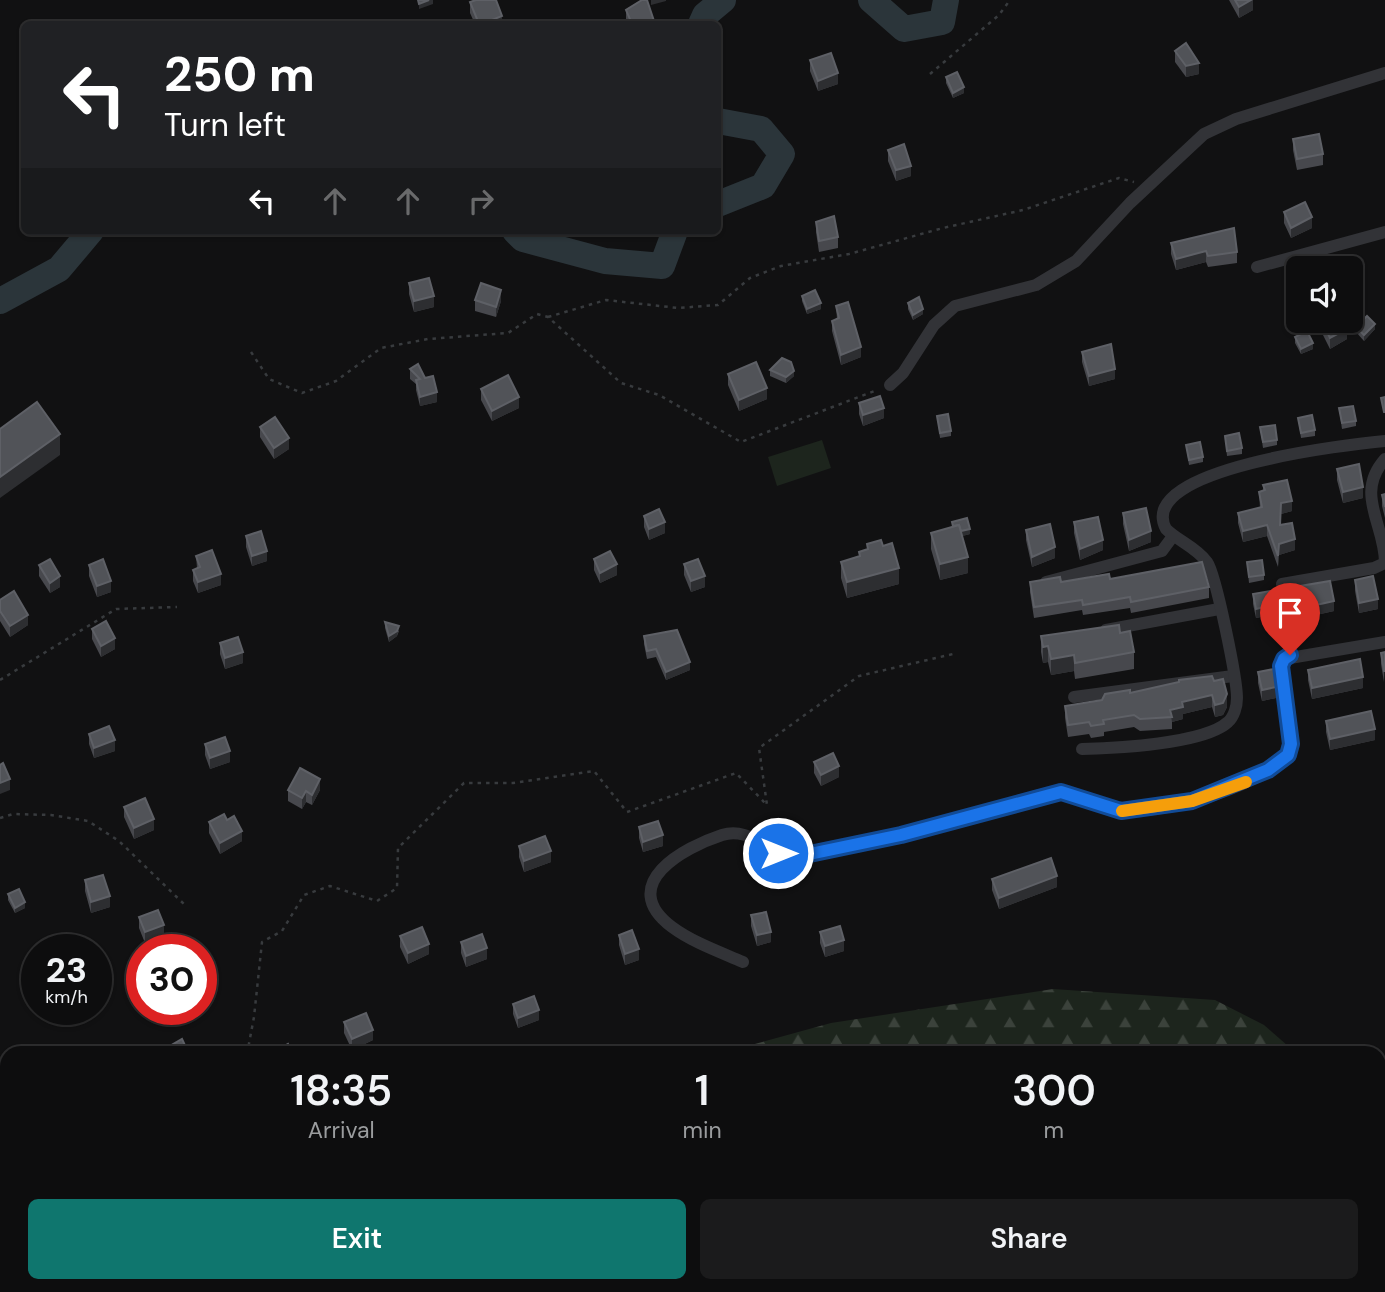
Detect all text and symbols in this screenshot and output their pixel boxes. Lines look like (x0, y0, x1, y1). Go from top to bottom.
text: 250 m (164, 42, 315, 106)
icon: left (49, 49, 140, 140)
text: Turn left (164, 104, 286, 146)
icon: left (243, 182, 281, 220)
icon: ahead (316, 182, 354, 220)
icon: ahead (389, 182, 427, 220)
icon: right (462, 182, 500, 220)
map controls (1286, 256, 1363, 333)
button: sound (1286, 256, 1363, 333)
pin (1260, 583, 1320, 655)
icon: arrive (1271, 594, 1309, 632)
position arrow (741, 816, 815, 890)
speed limit sign: 30 (126, 934, 217, 1025)
text: 23 (46, 947, 87, 993)
text: km/h (45, 985, 88, 1009)
text: 18:35 (290, 1063, 392, 1118)
text: 1 (695, 1063, 709, 1118)
text: 300 (1012, 1063, 1096, 1118)
text: Arrival (308, 1115, 375, 1145)
text: min (683, 1115, 722, 1145)
text: m (1044, 1115, 1064, 1145)
button: Exit (28, 1199, 686, 1279)
button: Share (700, 1199, 1358, 1279)

